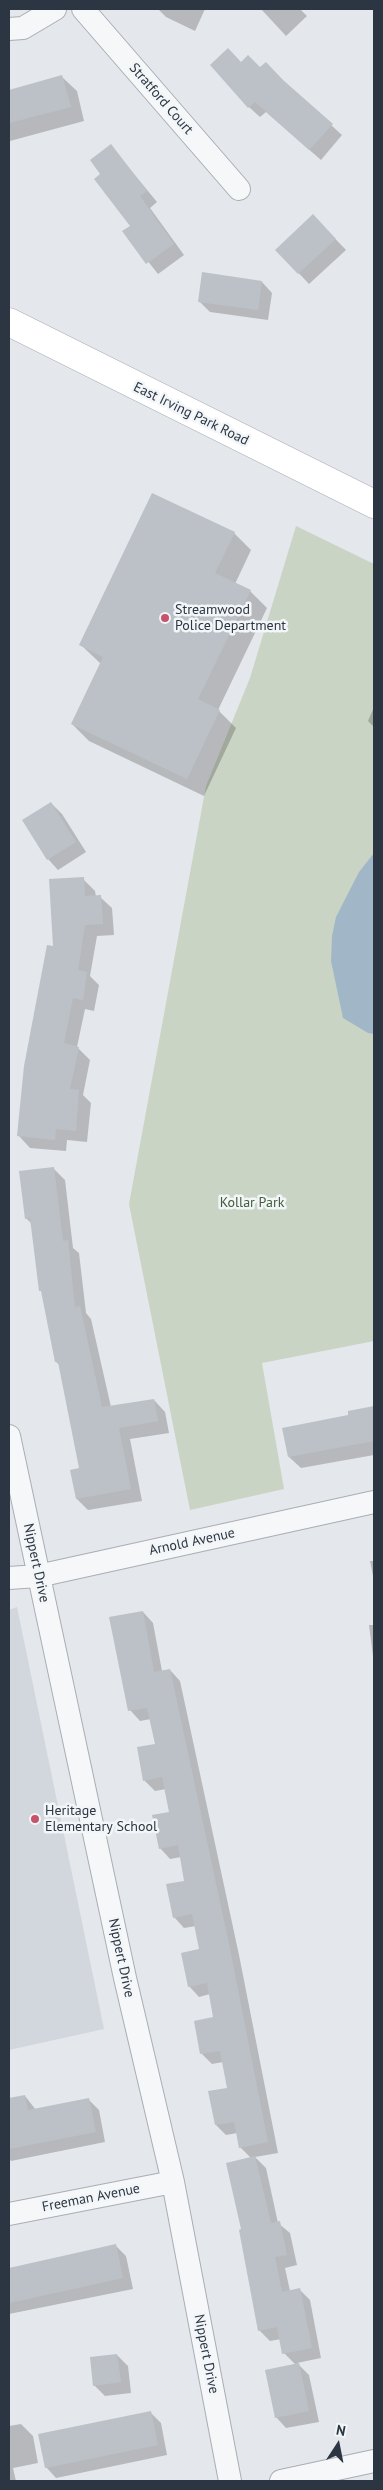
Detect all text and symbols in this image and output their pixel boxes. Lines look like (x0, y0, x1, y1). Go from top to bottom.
street label: Stratford Court (125, 60, 197, 138)
street label: East Irving Park Road (131, 379, 251, 449)
place label: Streamwood Police Department (175, 602, 286, 634)
marker: Streamwood Police Department (159, 612, 171, 624)
park label: Kollar Park (220, 1195, 284, 1211)
street label: Nippert Drive (19, 1522, 53, 1604)
street label: Arnold Avenue (148, 1525, 236, 1559)
place label: Heritage Elementary School (45, 1803, 157, 1835)
marker: Heritage Elementary School (29, 1813, 41, 1825)
street label: Nippert Drive (104, 1917, 138, 1999)
street label: Freeman Avenue (41, 2180, 141, 2216)
street label: Nippert Drive (190, 2313, 222, 2395)
north arrow (313, 2420, 363, 2470)
text: N (335, 2421, 347, 2440)

